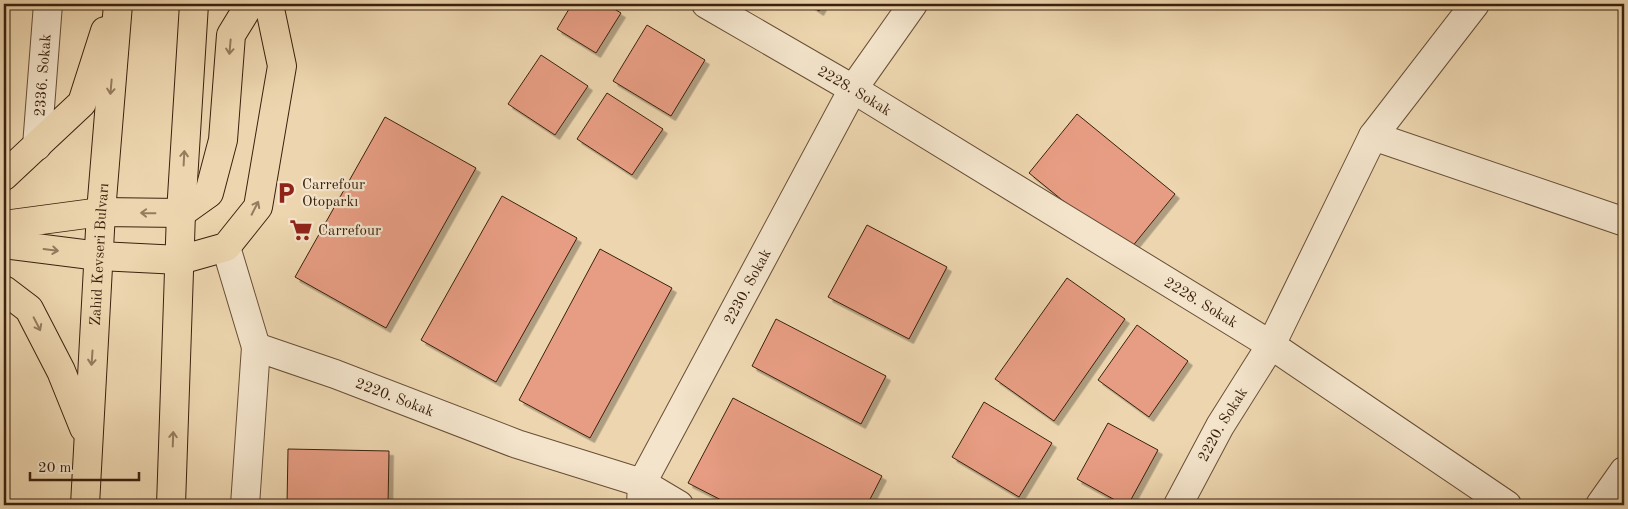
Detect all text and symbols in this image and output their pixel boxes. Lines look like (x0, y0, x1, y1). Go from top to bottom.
street label: 2336. Sokak (33, 33, 55, 117)
one-way arrow (226, 39, 235, 55)
street label: 2228. Sokak (814, 64, 894, 120)
one-way arrow (107, 79, 116, 95)
one-way arrow (180, 151, 189, 167)
place label: Carrefour Otoparkı (302, 178, 365, 210)
parking icon: Carrefour Otoparkı (273, 180, 299, 206)
street label: Zahid Kevseri Bulvarı (89, 182, 112, 326)
one-way arrow (250, 201, 260, 216)
one-way arrow (140, 208, 156, 218)
supermarket icon: Carrefour (288, 217, 314, 243)
place label: Carrefour (318, 224, 381, 239)
one-way arrow (43, 246, 59, 256)
street label: 2230. Sokak (722, 247, 775, 327)
street label: 2228. Sokak (1161, 275, 1240, 332)
one-way arrow (33, 316, 42, 331)
one-way arrow (88, 349, 97, 365)
street label: 2220. Sokak (353, 377, 436, 420)
street label: 2220. Sokak (1196, 385, 1251, 465)
one-way arrow (168, 431, 178, 448)
scale bar (30, 449, 139, 481)
text: 20 m (38, 461, 72, 476)

